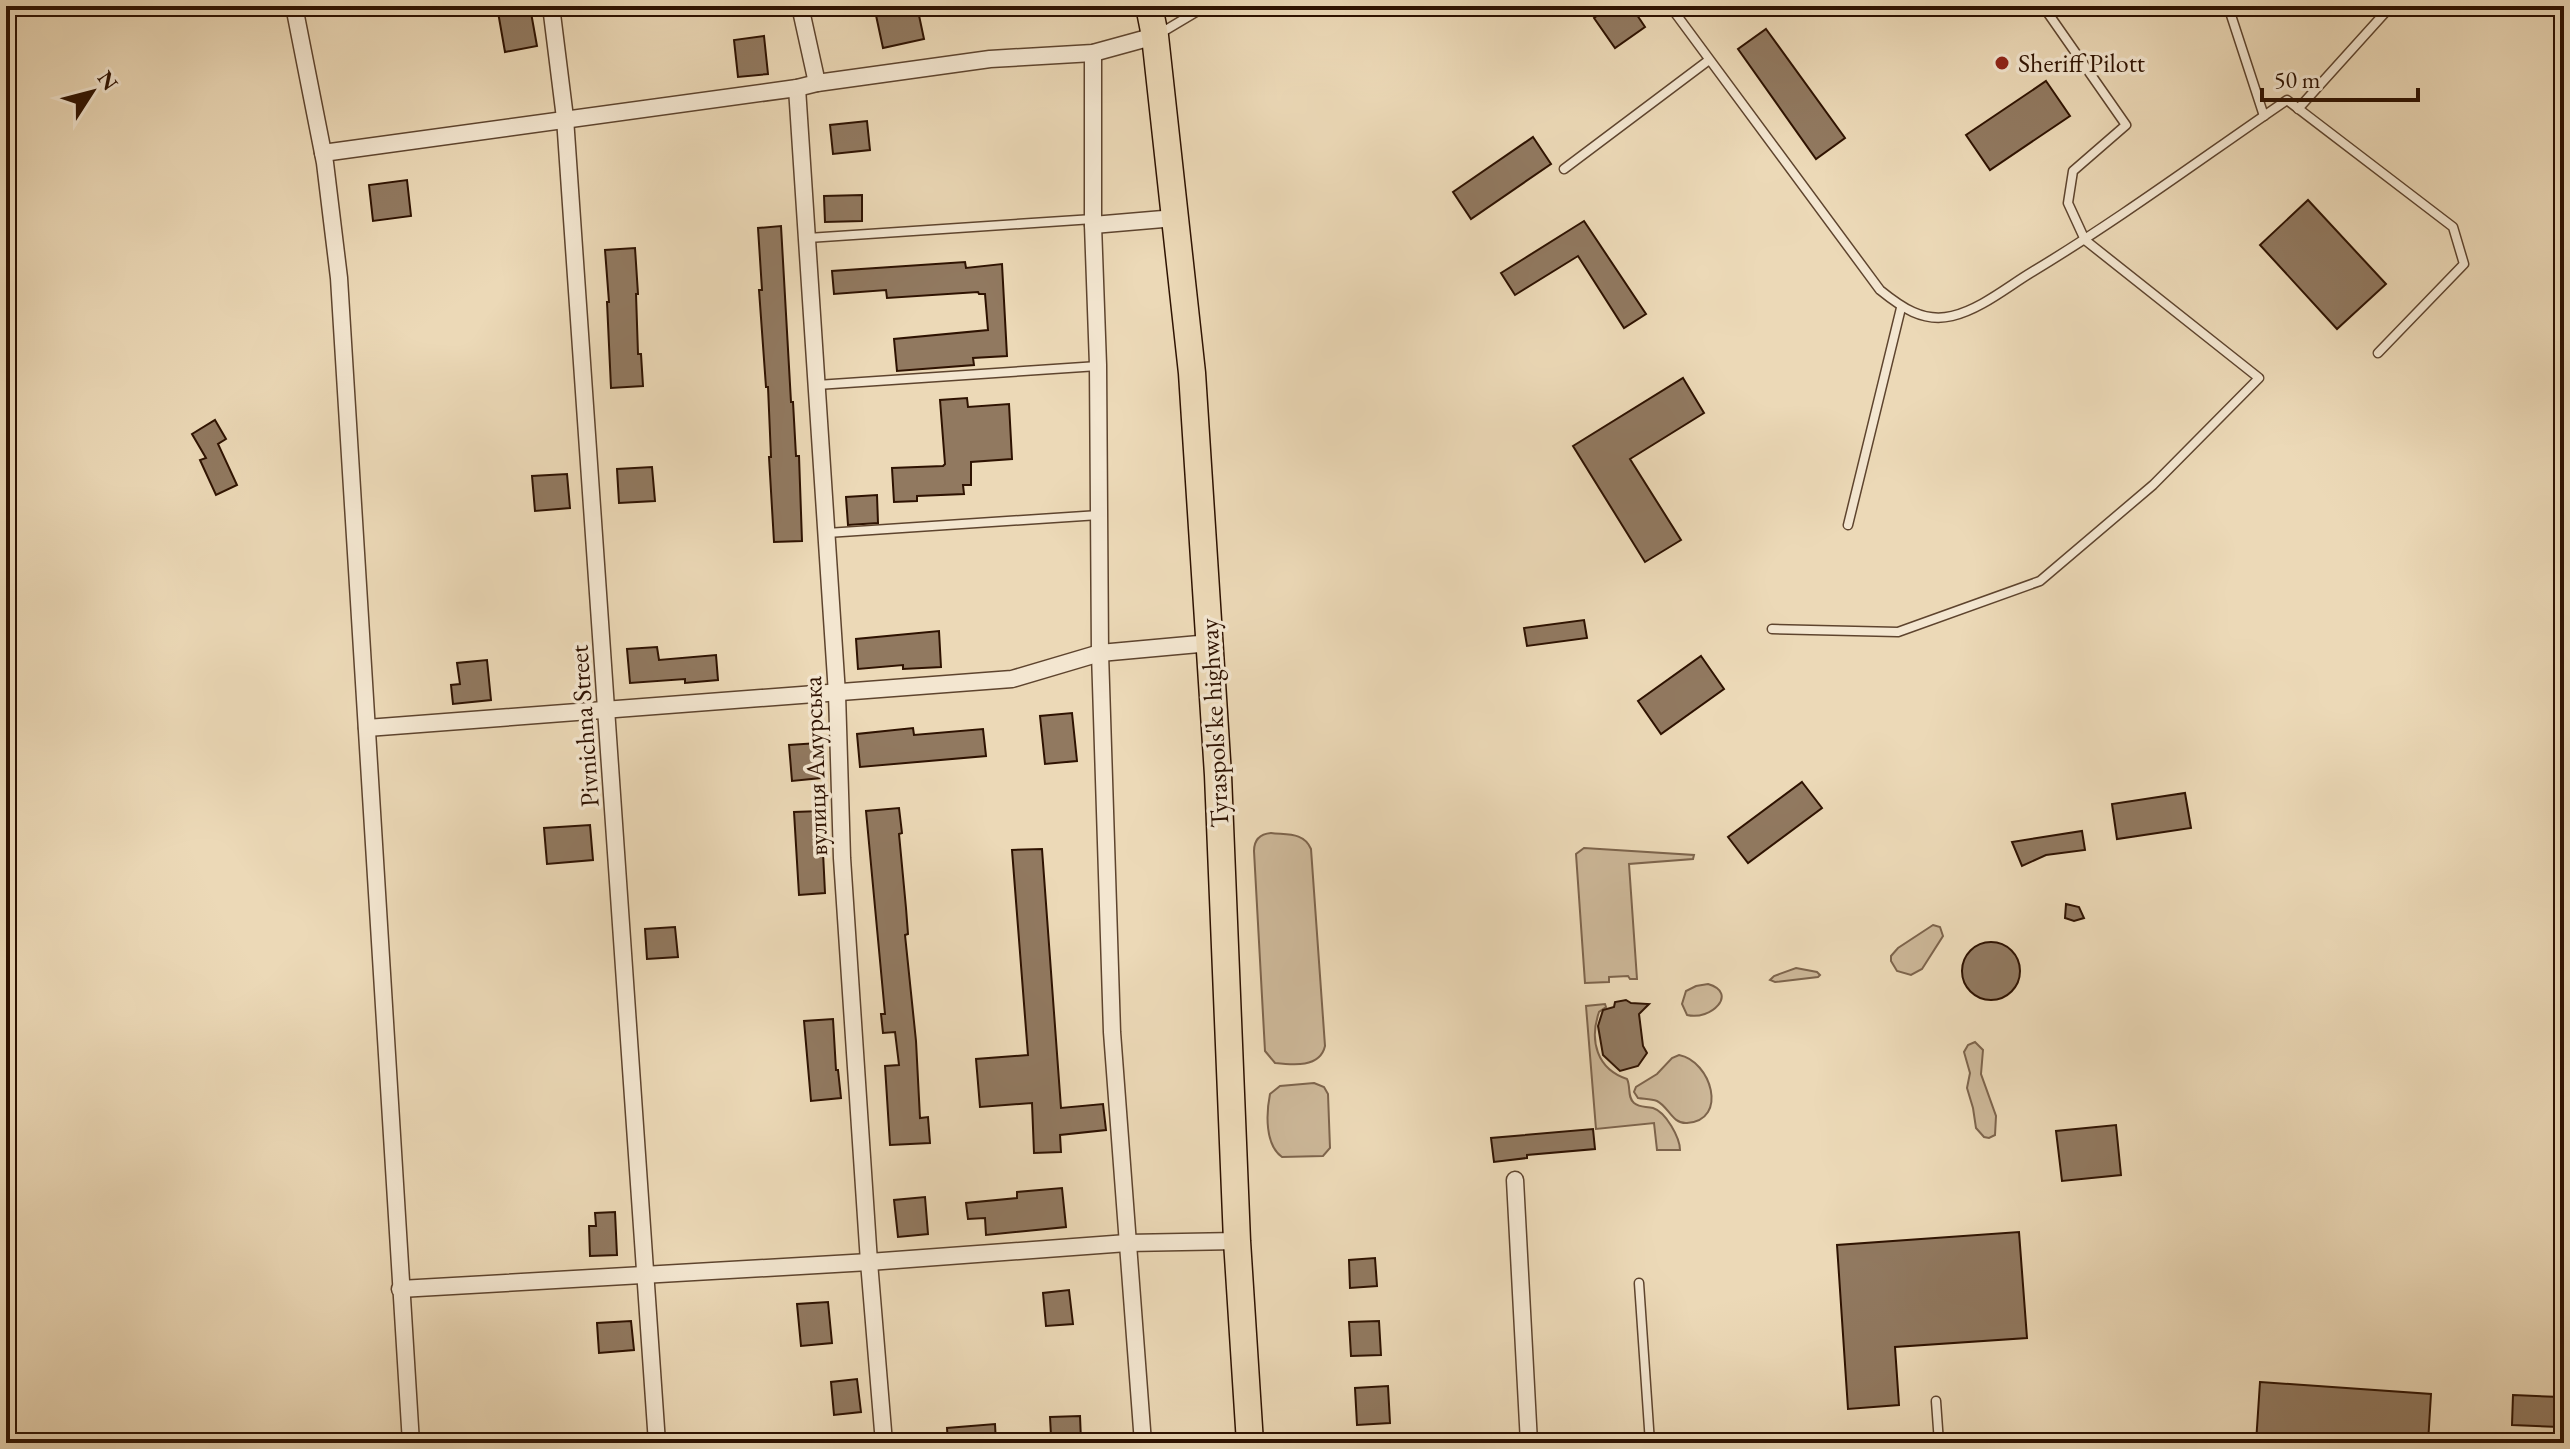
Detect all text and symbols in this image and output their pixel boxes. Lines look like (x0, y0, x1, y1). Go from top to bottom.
place label: Sheriff Pilott (2018, 46, 2145, 80)
north arrow (52, 52, 132, 132)
scale bar (2262, 52, 2418, 102)
marker: Sheriff Pilott (1993, 54, 2011, 72)
text: 50 m (2274, 64, 2321, 95)
text: N (91, 65, 125, 96)
street label: Tyraspols'ke highway (1192, 617, 1236, 829)
street label: Pivnichna Street (561, 644, 607, 808)
street label: вулиця Амурська (795, 675, 835, 856)

